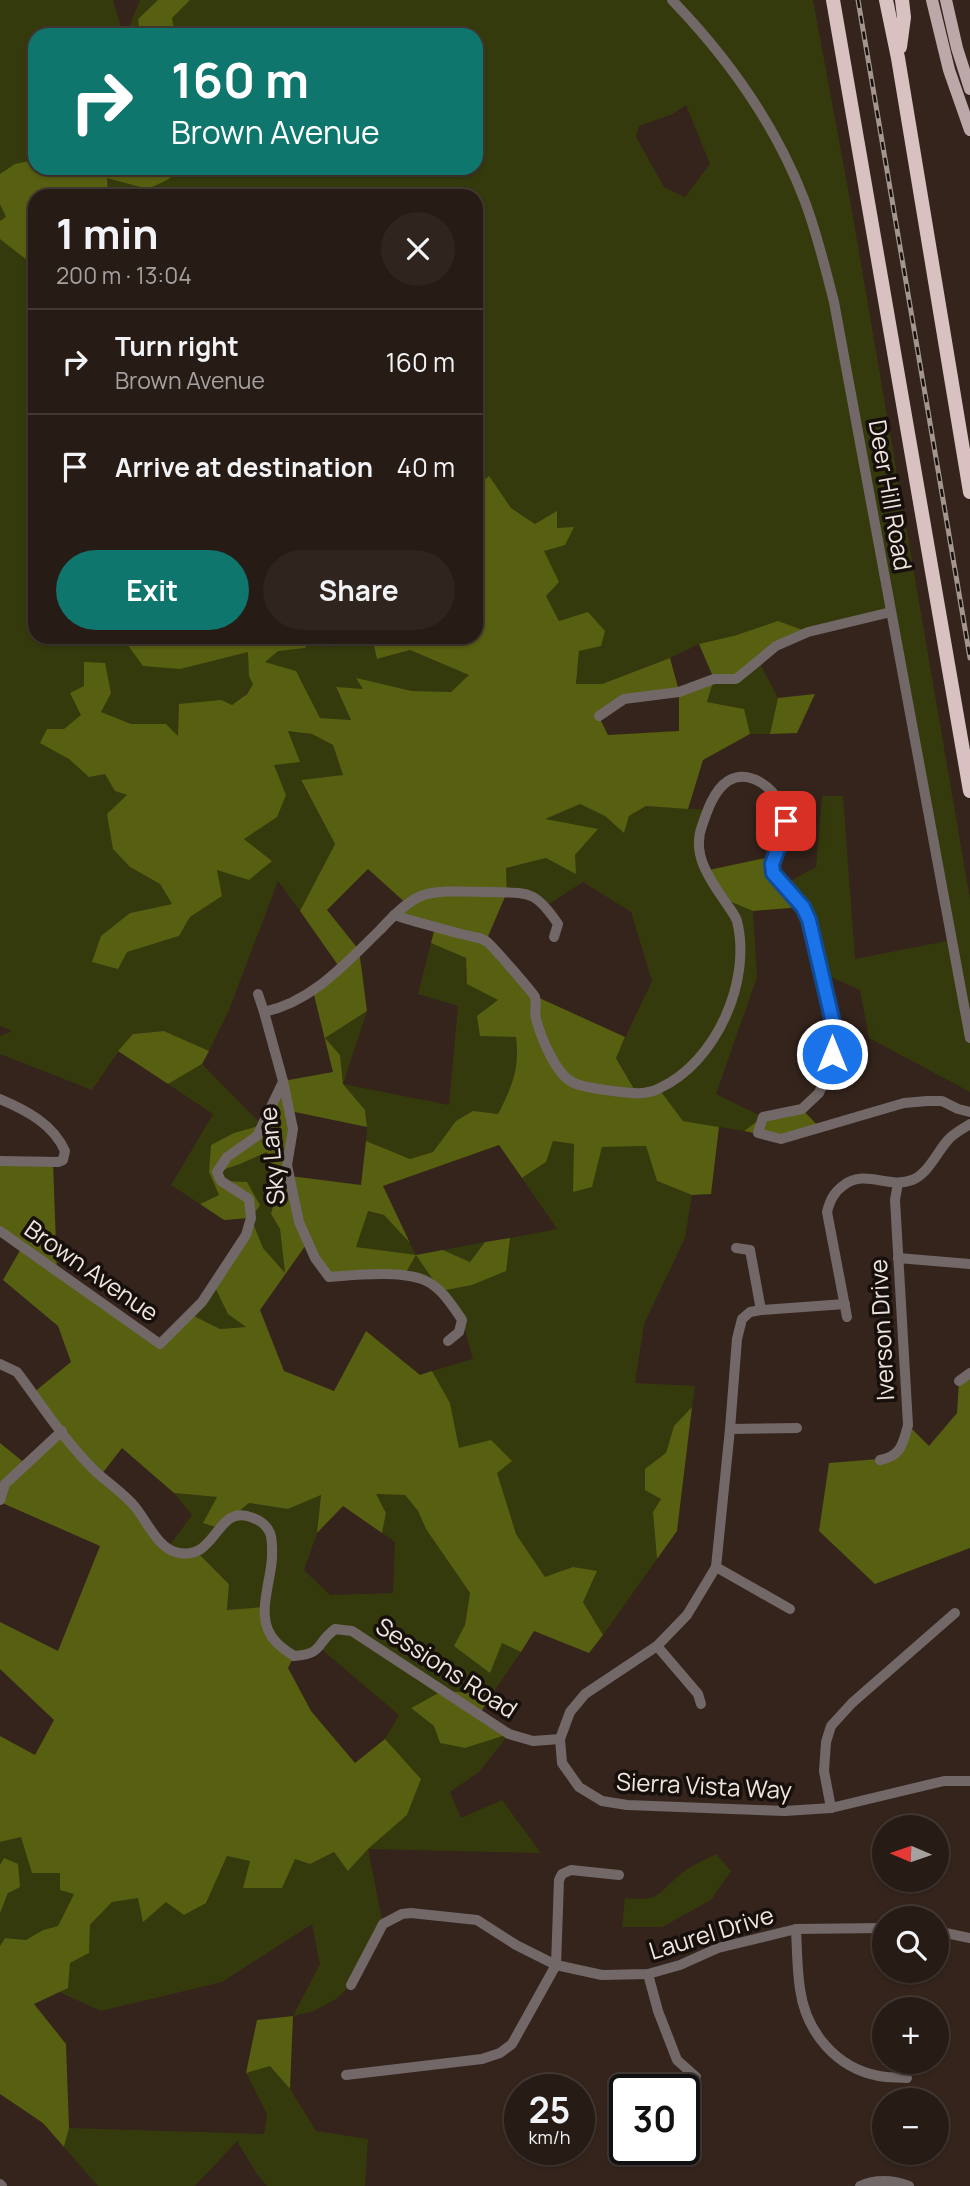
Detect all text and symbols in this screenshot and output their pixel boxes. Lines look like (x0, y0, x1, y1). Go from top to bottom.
text: 160 m (171, 46, 309, 113)
icon: right (56, 56, 147, 147)
text: Brown Avenue (171, 110, 380, 154)
text: 1 min (56, 204, 159, 262)
button: close (381, 212, 455, 286)
text: 200 m · 13:04 (56, 259, 192, 291)
text: Turn right (115, 328, 239, 364)
icon: right (56, 343, 94, 381)
text: 160 m (386, 344, 455, 380)
text: Brown Avenue (115, 364, 265, 396)
street label: Deer Hill Road (862, 417, 920, 573)
icon: arrive (56, 448, 94, 486)
text: Arrive at destination (115, 449, 373, 485)
text: 40 m (397, 449, 455, 485)
button: Exit (56, 550, 249, 630)
button: Share (263, 550, 455, 630)
pin (756, 791, 816, 851)
icon: arrive (767, 802, 805, 840)
position arrow (795, 1017, 869, 1091)
street label: Sky Lane (250, 1106, 292, 1206)
street label: Brown Avenue (18, 1212, 166, 1328)
street label: Iverson Drive (861, 1258, 901, 1402)
street label: Sessions Road (370, 1609, 524, 1725)
street label: Sierra Vista Way (615, 1764, 793, 1806)
north arrow (872, 1815, 948, 1892)
map controls (872, 1815, 949, 2165)
street label: Laurel Drive (645, 1897, 777, 1967)
button: search (872, 1906, 949, 1983)
button: + (872, 1997, 949, 2074)
speed limit sign: 30 (609, 2074, 700, 2165)
text: 25 (529, 2086, 570, 2134)
button: − (872, 2088, 949, 2165)
text: km/h (529, 2125, 570, 2149)

